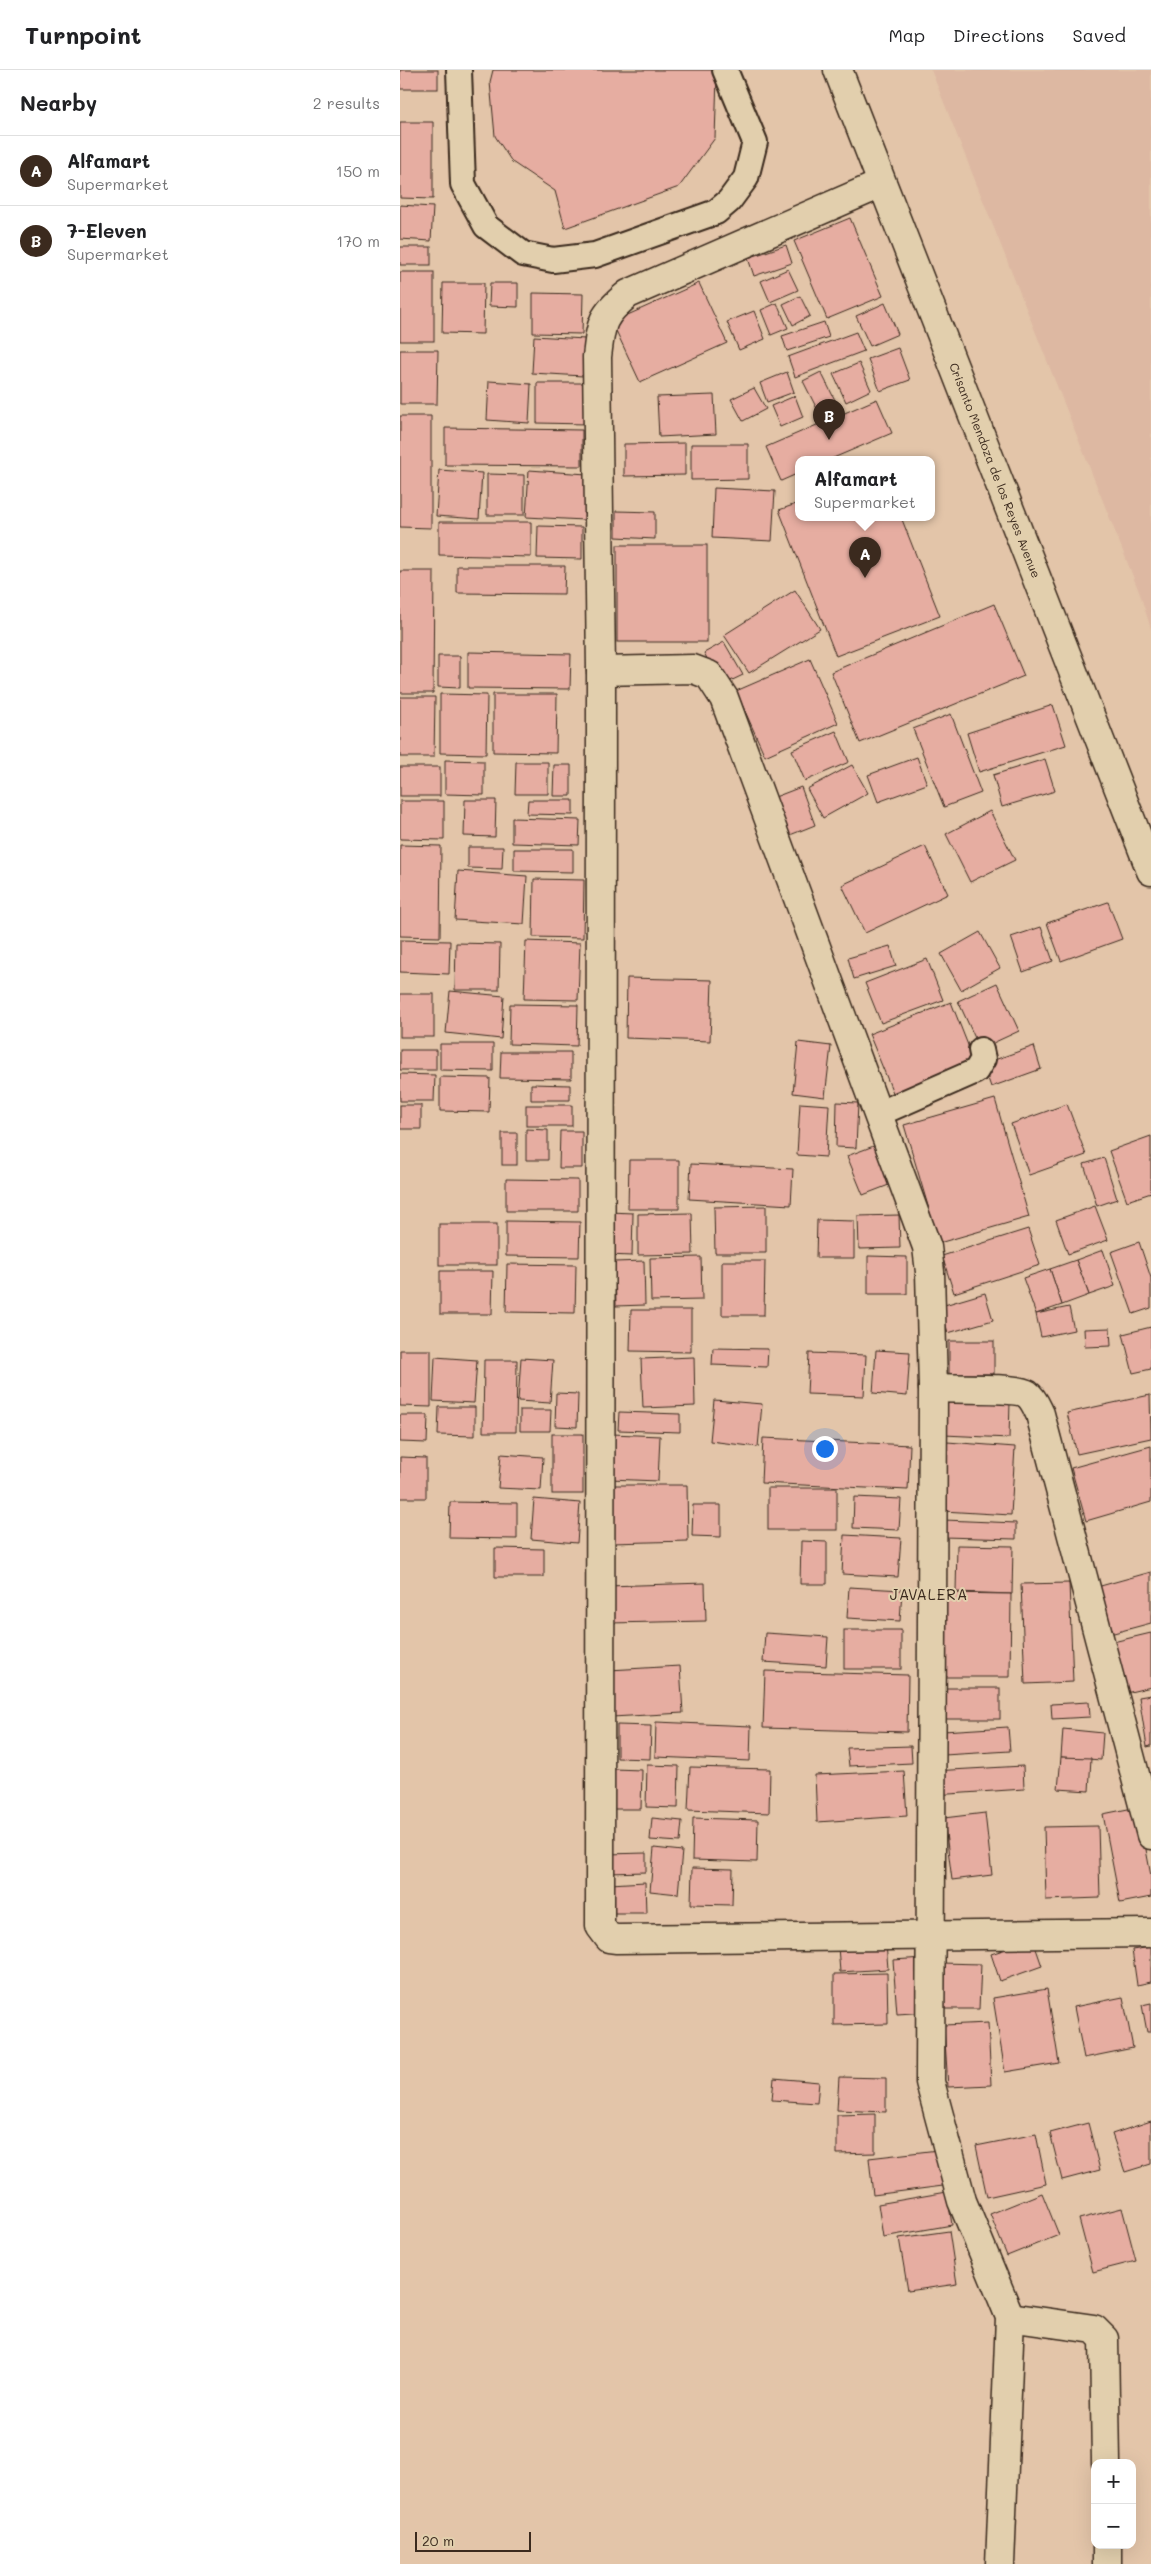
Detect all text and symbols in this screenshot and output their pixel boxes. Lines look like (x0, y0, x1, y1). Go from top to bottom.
text: Turnpoint (25, 19, 141, 50)
text: Map (888, 23, 925, 47)
text: Directions (953, 23, 1045, 47)
text: Saved (1073, 23, 1126, 47)
text: Nearby (20, 89, 97, 116)
text: 2 results (313, 92, 380, 113)
text: Alfamart (67, 148, 150, 173)
text: A (30, 160, 42, 181)
text: 150 m (336, 160, 380, 181)
text: Supermarket (67, 173, 169, 194)
text: 7-Eleven (67, 218, 147, 243)
text: B (31, 230, 41, 251)
text: 170 m (336, 230, 380, 251)
text: Supermarket (67, 243, 169, 264)
street label: Crisanto Mendoza de los Reyes Avenue (946, 360, 1045, 580)
pin: B (813, 399, 845, 440)
popup (795, 456, 935, 521)
text: Alfamart (814, 466, 897, 491)
text: Supermarket (814, 491, 916, 512)
pin: A (849, 537, 881, 578)
your location (812, 1436, 838, 1462)
district label: JAVALERA (890, 1584, 968, 1604)
map controls (1091, 2459, 1136, 2549)
button: + (1091, 2459, 1136, 2504)
button: − (1091, 2504, 1136, 2549)
scale bar (415, 2529, 531, 2552)
text: 20 m (422, 2531, 454, 2550)

